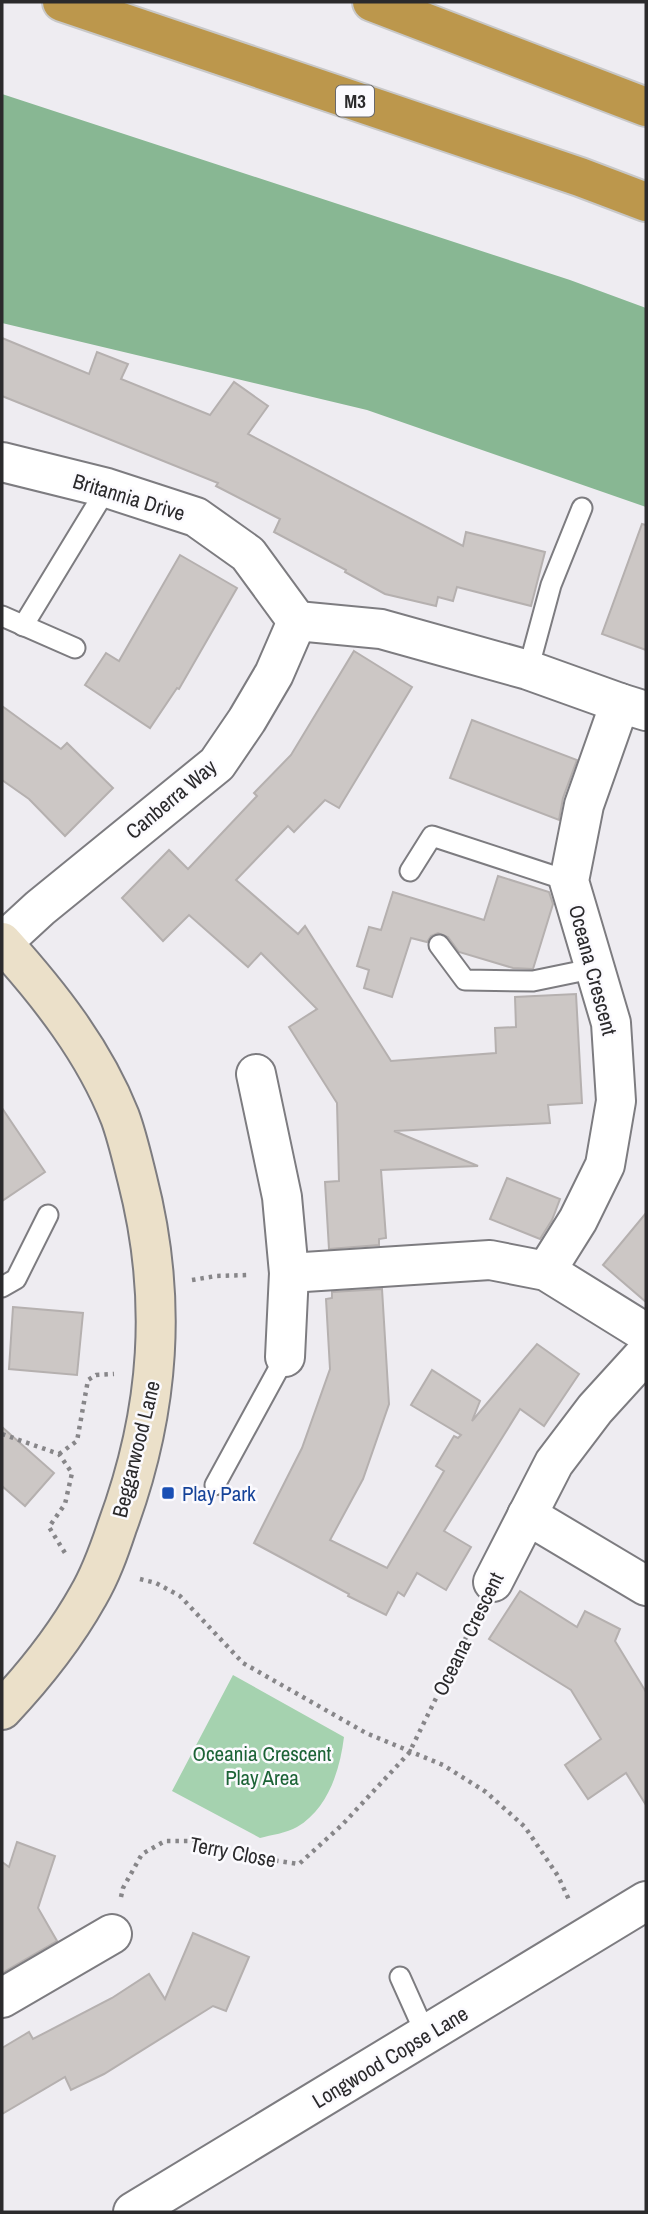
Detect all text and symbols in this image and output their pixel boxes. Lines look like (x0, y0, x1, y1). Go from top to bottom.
road number: M3 (336, 86, 374, 116)
street label: Britannia Drive (69, 466, 189, 528)
street label: Canberra Way (119, 752, 223, 846)
street label: Oceana Crescent (562, 902, 624, 1039)
street label: Beggarwood Lane (105, 1378, 167, 1520)
place label: Play Park (182, 1479, 256, 1508)
marker: Play Park (160, 1485, 176, 1501)
street label: Oceana Crescent (426, 1567, 510, 1701)
park label: Oceania Crescent Play Area (193, 1739, 332, 1792)
street label: Terry Close (187, 1829, 279, 1875)
street label: Longwood Copse Lane (307, 1999, 473, 2115)

